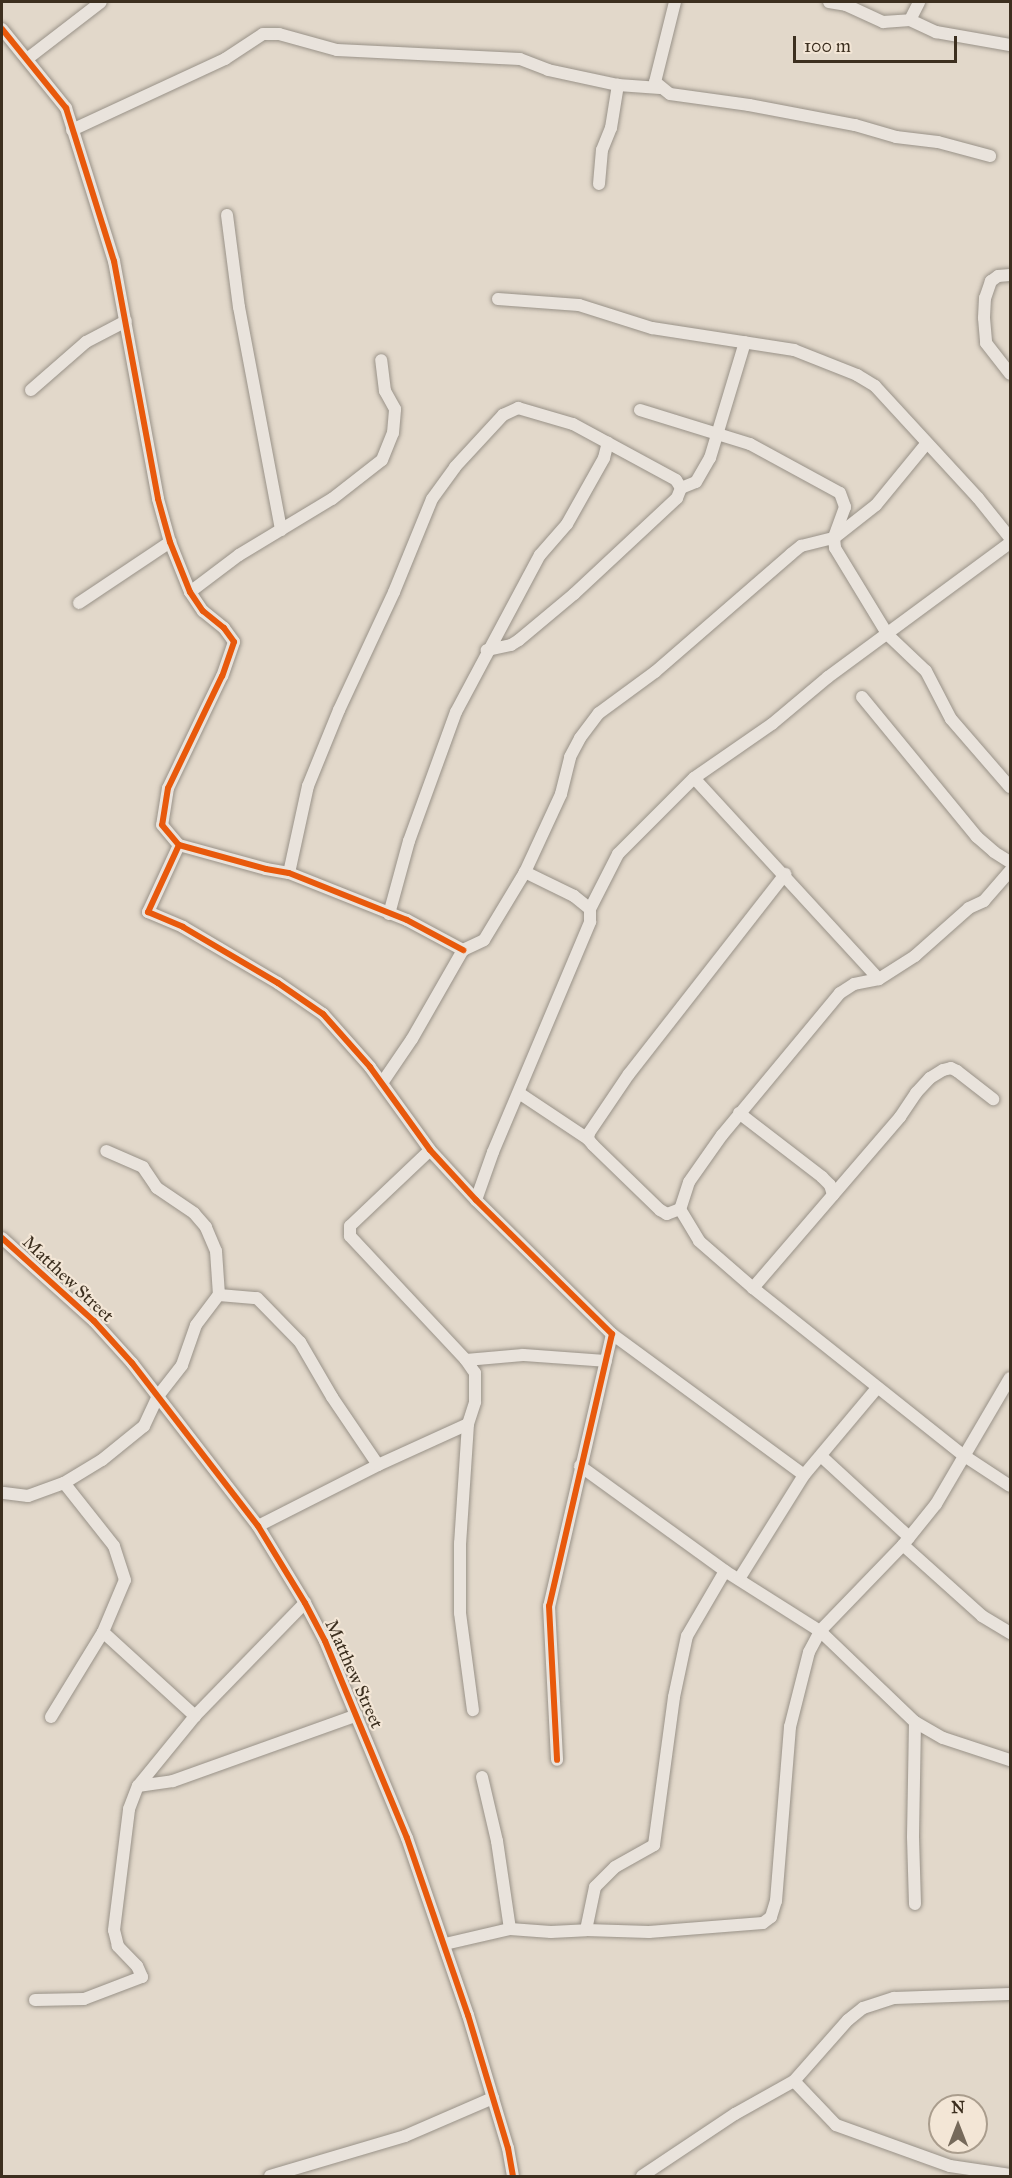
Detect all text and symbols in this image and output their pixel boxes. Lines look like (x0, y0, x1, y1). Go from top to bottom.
scale bar (796, 24, 960, 62)
text: 100 m (804, 35, 851, 57)
street label: Matthew Street (18, 1231, 118, 1327)
street label: Matthew Street (320, 1616, 388, 1732)
north arrow (928, 2094, 988, 2154)
text: N (951, 2098, 965, 2117)

